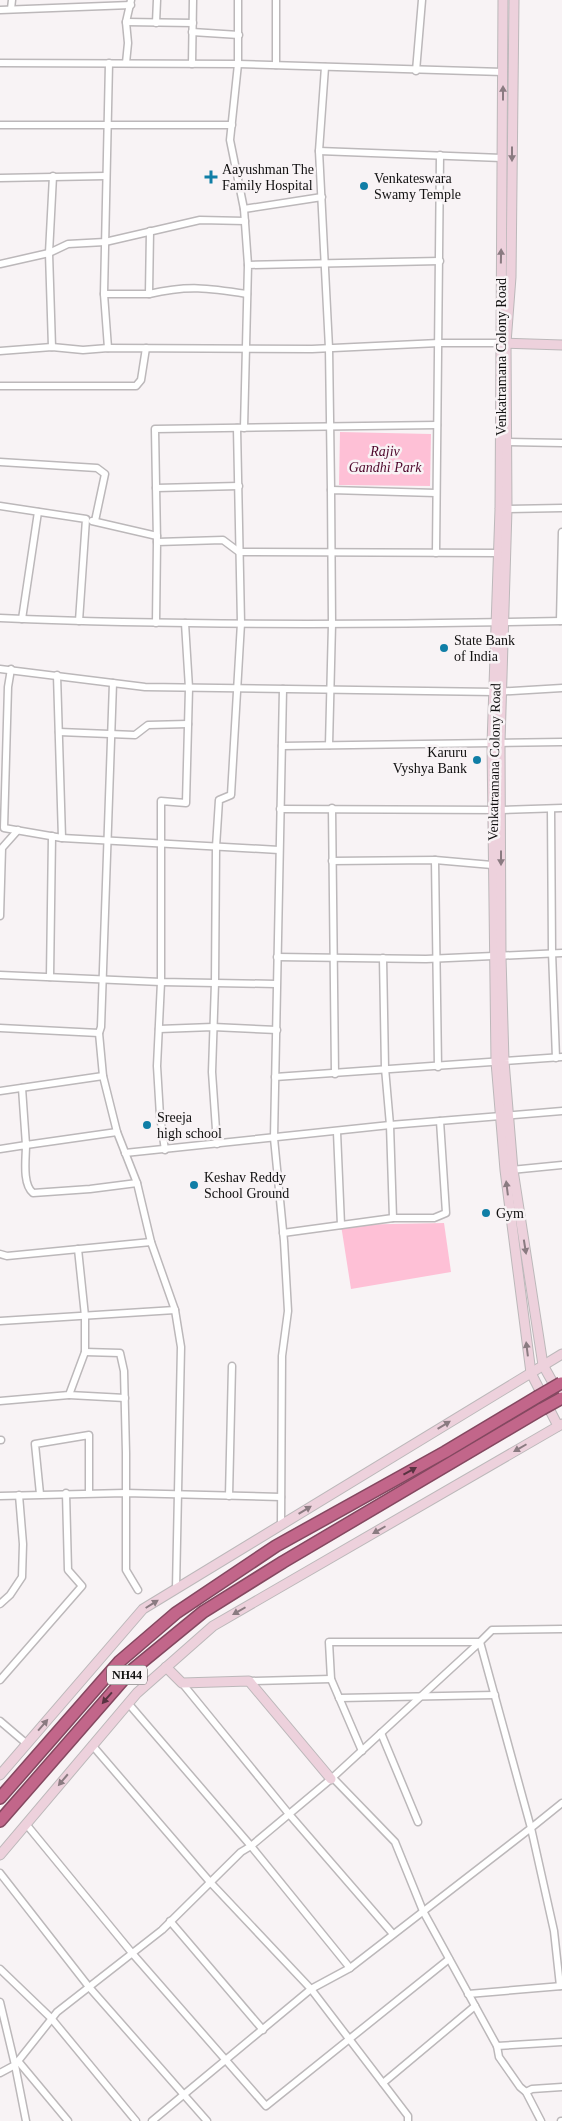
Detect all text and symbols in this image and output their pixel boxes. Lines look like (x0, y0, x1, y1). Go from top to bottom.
one-way arrow (499, 85, 507, 101)
one-way arrow (508, 146, 516, 162)
place label: Aayushman The Family Hospital (222, 162, 314, 193)
marker: Aayushman The Family Hospital (204, 170, 218, 184)
place label: Venkateswara Swamy Temple (374, 171, 461, 202)
marker: Venkateswara Swamy Temple (358, 180, 370, 192)
one-way arrow (497, 248, 505, 264)
street label: Venkatramana Colony Road (494, 278, 509, 436)
park label: Rajiv Gandhi Park (349, 444, 422, 475)
place label: State Bank of India (454, 633, 515, 664)
marker: State Bank of India (438, 642, 450, 654)
street label: Venkatramana Colony Road (486, 683, 503, 841)
place label: Karuru Vyshya Bank (393, 745, 467, 776)
marker: Karuru Vyshya Bank (471, 754, 483, 766)
one-way arrow (497, 851, 505, 867)
place label: Sreeja high school (157, 1110, 222, 1141)
marker: Sreeja high school (141, 1119, 153, 1131)
place label: Keshav Reddy School Ground (204, 1170, 289, 1201)
marker: Keshav Reddy School Ground (188, 1179, 200, 1191)
one-way arrow (503, 1179, 511, 1195)
place label: Gym (496, 1206, 524, 1221)
marker: Gym (480, 1207, 492, 1219)
one-way arrow (521, 1239, 529, 1255)
one-way arrow (523, 1341, 531, 1357)
one-way arrow (437, 1421, 450, 1430)
one-way arrow (512, 1444, 527, 1452)
one-way arrow (403, 1467, 416, 1476)
one-way arrow (299, 1505, 312, 1515)
one-way arrow (373, 1525, 386, 1534)
one-way arrow (145, 1599, 158, 1609)
one-way arrow (232, 1607, 245, 1616)
road number: NH44 (107, 1666, 147, 1684)
one-way arrow (101, 1692, 113, 1704)
one-way arrow (38, 1718, 49, 1731)
one-way arrow (57, 1774, 69, 1786)

